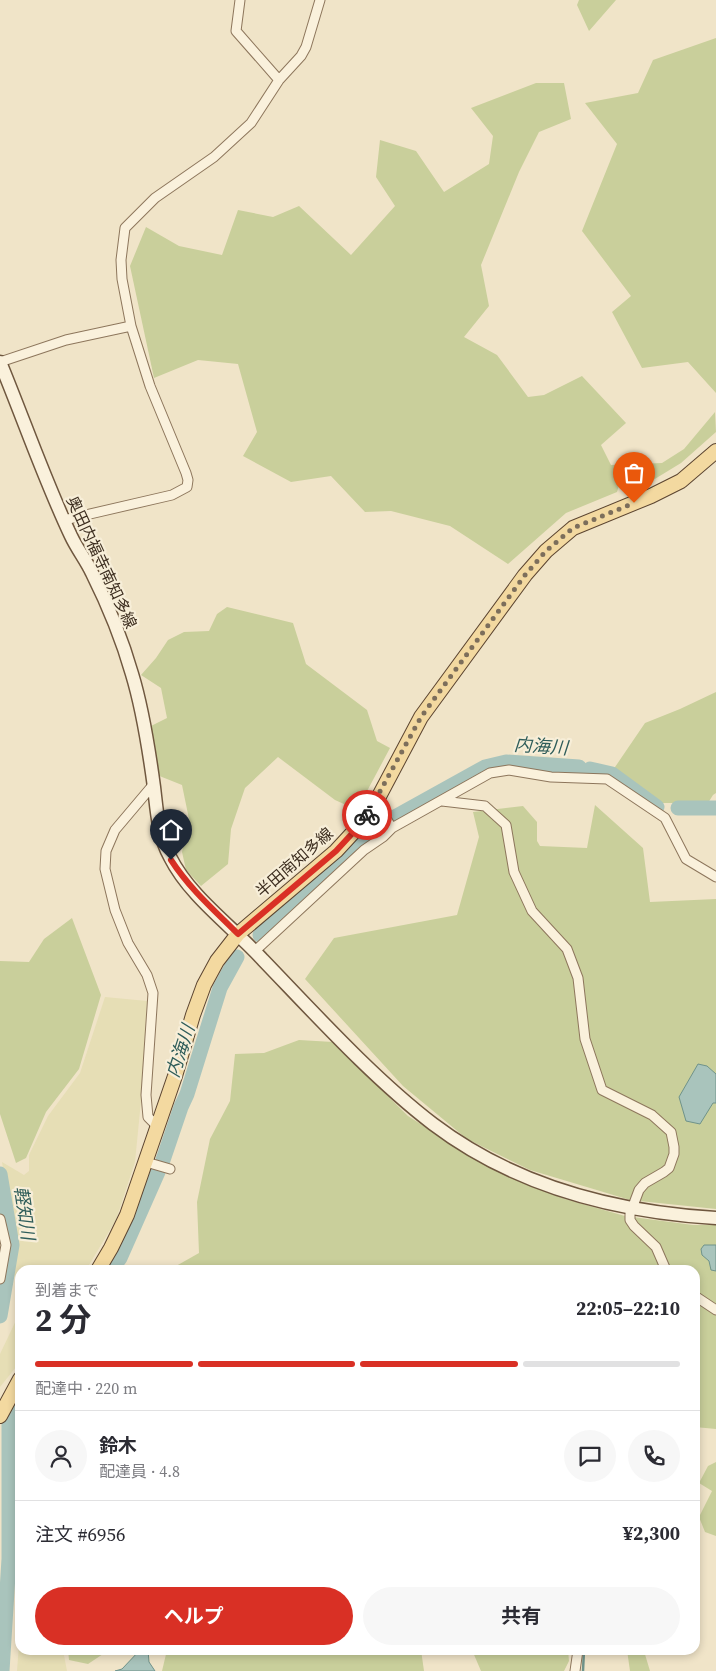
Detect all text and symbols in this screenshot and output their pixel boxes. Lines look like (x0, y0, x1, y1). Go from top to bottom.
pin (613, 452, 655, 503)
icon: bag (620, 459, 648, 487)
street label: 奥田内福寺南知多線 (62, 492, 142, 632)
water label: 内海川 (513, 732, 571, 760)
courier (342, 790, 392, 840)
icon: bike (353, 801, 381, 829)
pin (150, 809, 192, 860)
icon: home (157, 816, 185, 844)
street label: 半田南知多線 (251, 822, 337, 902)
water label: 内海川 (160, 1020, 201, 1081)
water label: 軽知川 (9, 1185, 41, 1243)
text: 到着まで (35, 1279, 99, 1301)
text: 22:05–22:10 (576, 1295, 680, 1321)
text: 2 分 (35, 1298, 91, 1342)
text: 配達中 · 220 m (35, 1377, 137, 1399)
button: person (35, 1430, 87, 1482)
button: chat (564, 1430, 616, 1482)
button: phone (628, 1430, 680, 1482)
text: 鈴木 (99, 1432, 137, 1458)
text: 配達員 · 4.8 (99, 1460, 180, 1482)
text: ¥2,300 (623, 1520, 680, 1546)
text: 注文 #6956 (35, 1521, 125, 1547)
button: ヘルプ (35, 1587, 353, 1645)
button: 共有 (363, 1587, 680, 1645)

